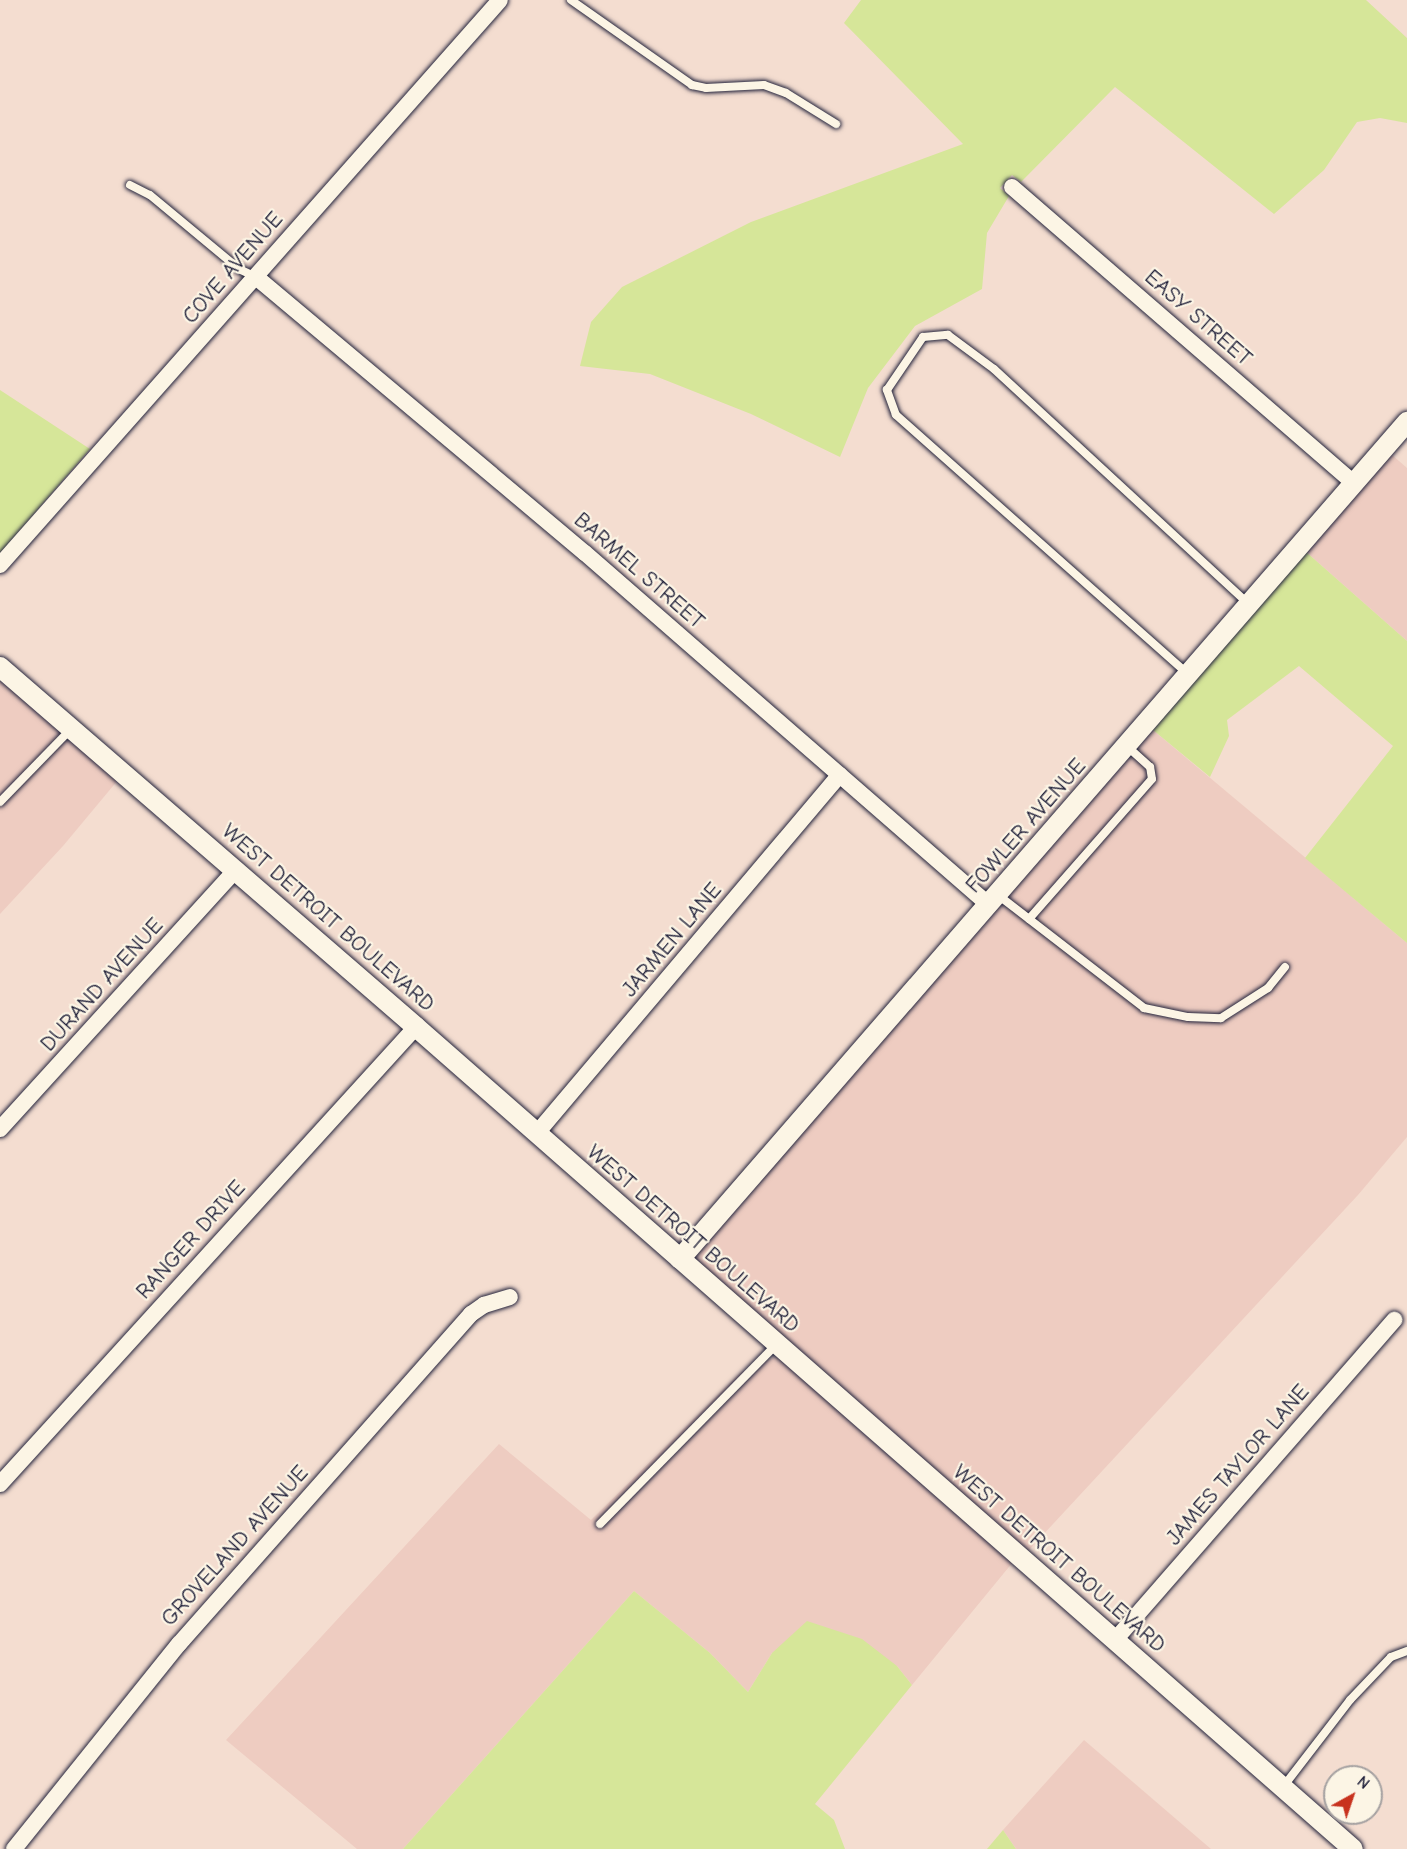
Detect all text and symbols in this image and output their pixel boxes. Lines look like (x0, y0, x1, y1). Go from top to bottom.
street label: COVE AVENUE (177, 207, 289, 329)
street label: EASY STREET (1139, 264, 1257, 372)
street label: BARMEL STREET (568, 507, 710, 635)
street label: FOWLER AVENUE (960, 753, 1092, 899)
street label: WEST DETROIT BOULEVARD (216, 818, 440, 1018)
street label: JARMEN LANE (617, 878, 727, 1002)
street label: DURAND AVENUE (35, 913, 169, 1057)
street label: WEST DETROIT BOULEVARD (581, 1139, 805, 1339)
street label: RANGER DRIVE (131, 1175, 251, 1305)
street label: JAMES TAYLOR LANE (1161, 1379, 1315, 1551)
street label: WEST DETROIT BOULEVARD (947, 1459, 1171, 1659)
street label: GROVELAND AVENUE (156, 1460, 314, 1632)
north arrow (1323, 1765, 1383, 1825)
text: N (1354, 1772, 1373, 1793)

